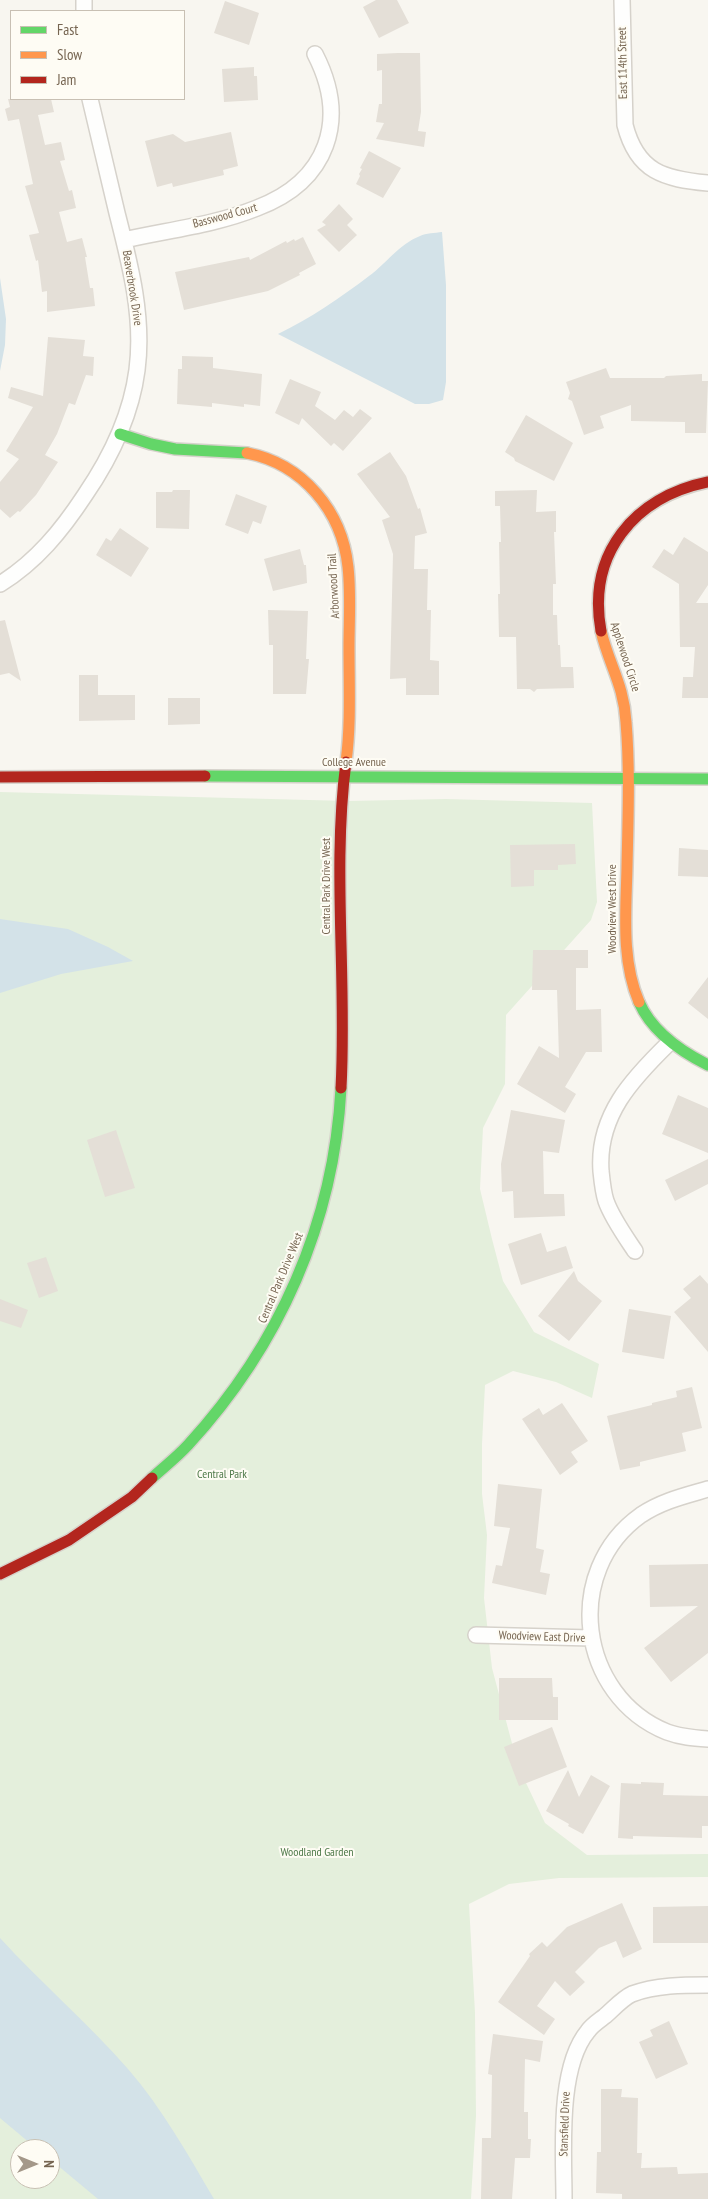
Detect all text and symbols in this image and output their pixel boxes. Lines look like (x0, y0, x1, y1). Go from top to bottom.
legend (10, 10, 185, 100)
text: Fast (57, 20, 78, 39)
street label: East 114th Street (615, 27, 631, 99)
text: Slow (57, 45, 82, 64)
text: Jam (57, 70, 76, 89)
street label: Basswood Court (191, 200, 259, 232)
street label: Beaverbrook Drive (119, 249, 145, 327)
street label: Arborwood Trail (325, 553, 343, 619)
street label: Applewood Circle (607, 620, 643, 694)
street label: College Avenue (322, 756, 386, 770)
street label: Central Park Drive West (320, 838, 334, 934)
street label: Woodview West Drive (606, 864, 620, 954)
street label: Central Park Drive West (255, 1231, 307, 1325)
park label: Central Park (197, 1468, 247, 1482)
street label: Woodview East Drive (498, 1628, 586, 1646)
park label: Woodland Garden (280, 1846, 354, 1860)
street label: Stansfield Drive (557, 2091, 573, 2157)
north arrow (10, 2139, 60, 2189)
text: N (40, 2160, 58, 2168)

